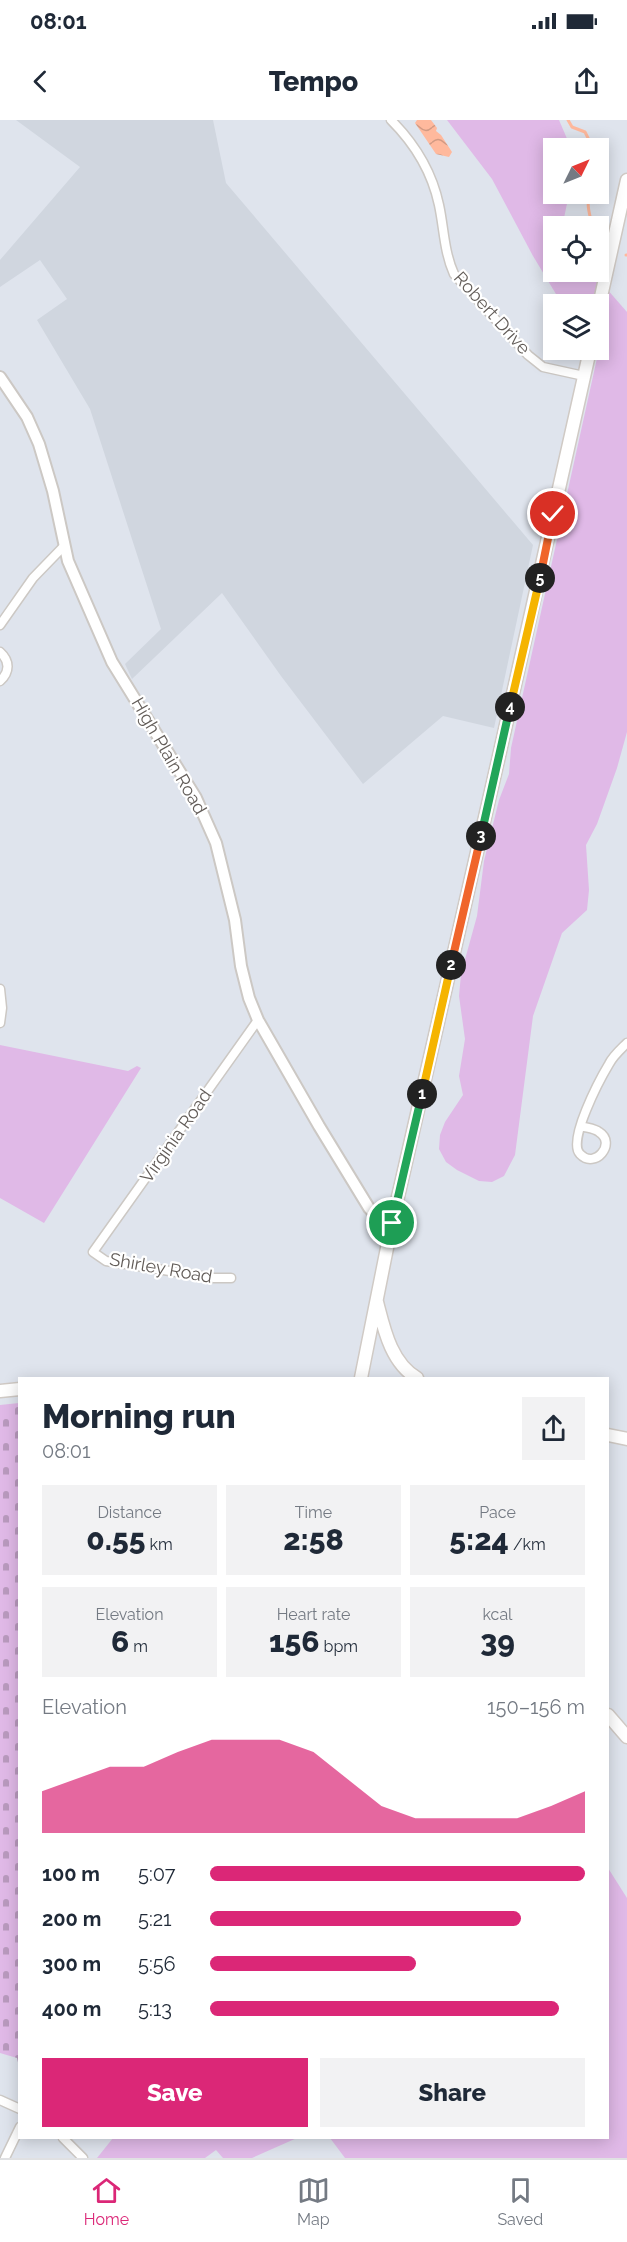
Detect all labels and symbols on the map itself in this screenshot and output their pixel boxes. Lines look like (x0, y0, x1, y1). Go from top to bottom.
north arrow (543, 138, 609, 204)
street label: Robert Drive (450, 267, 535, 359)
pin (527, 488, 578, 539)
pin: 5 (525, 563, 555, 593)
pin: 4 (495, 692, 525, 722)
street label: High Plain Road (127, 694, 211, 818)
pin: 3 (466, 821, 496, 851)
pin: 2 (436, 950, 466, 980)
pin: 1 (407, 1079, 437, 1109)
street label: Virginia Road (136, 1085, 216, 1186)
pin (366, 1197, 417, 1248)
street label: Shirley Road (108, 1248, 214, 1287)

